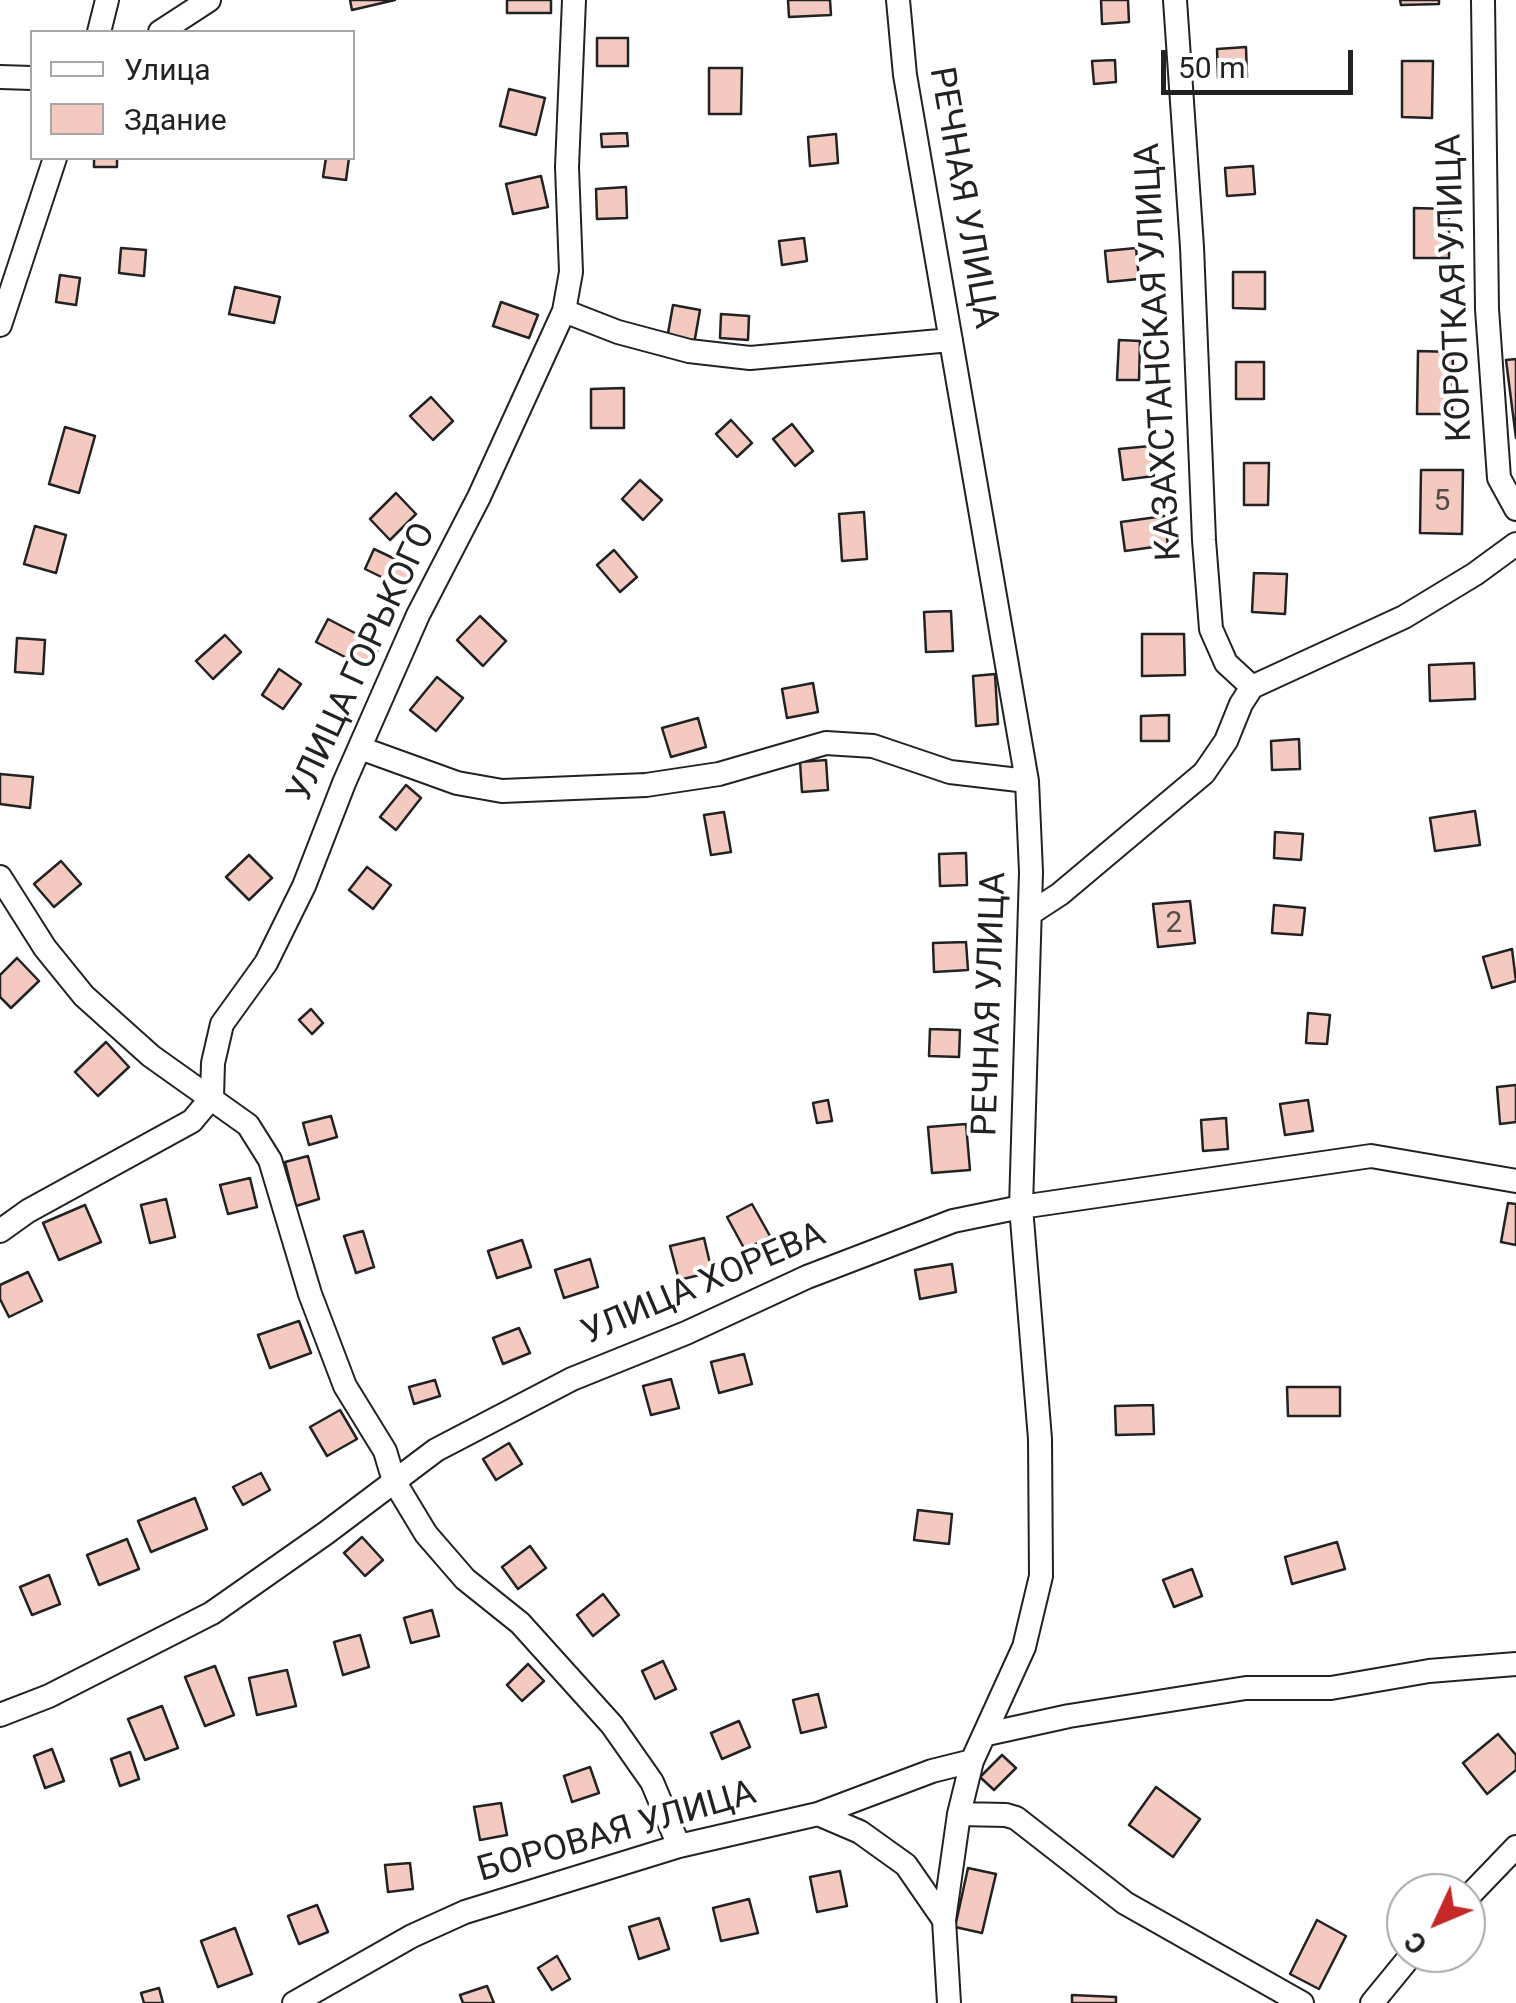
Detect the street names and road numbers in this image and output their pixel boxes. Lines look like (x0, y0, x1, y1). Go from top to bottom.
street label: РЕЧНАЯ УЛИЦА (918, 64, 1006, 332)
street label: КОРОТКАЯ УЛИЦА (1430, 133, 1482, 443)
street label: КАЗАХСТАНСКАЯ УЛИЦА (1128, 142, 1192, 562)
street label: УЛИЦА ГОРЬКОГО (280, 517, 446, 809)
street label: РЕЧНАЯ УЛИЦА (965, 871, 1017, 1137)
street label: УЛИЦА ХОРЕВА (576, 1215, 832, 1355)
street label: БОРОВАЯ УЛИЦА (473, 1773, 761, 1893)

